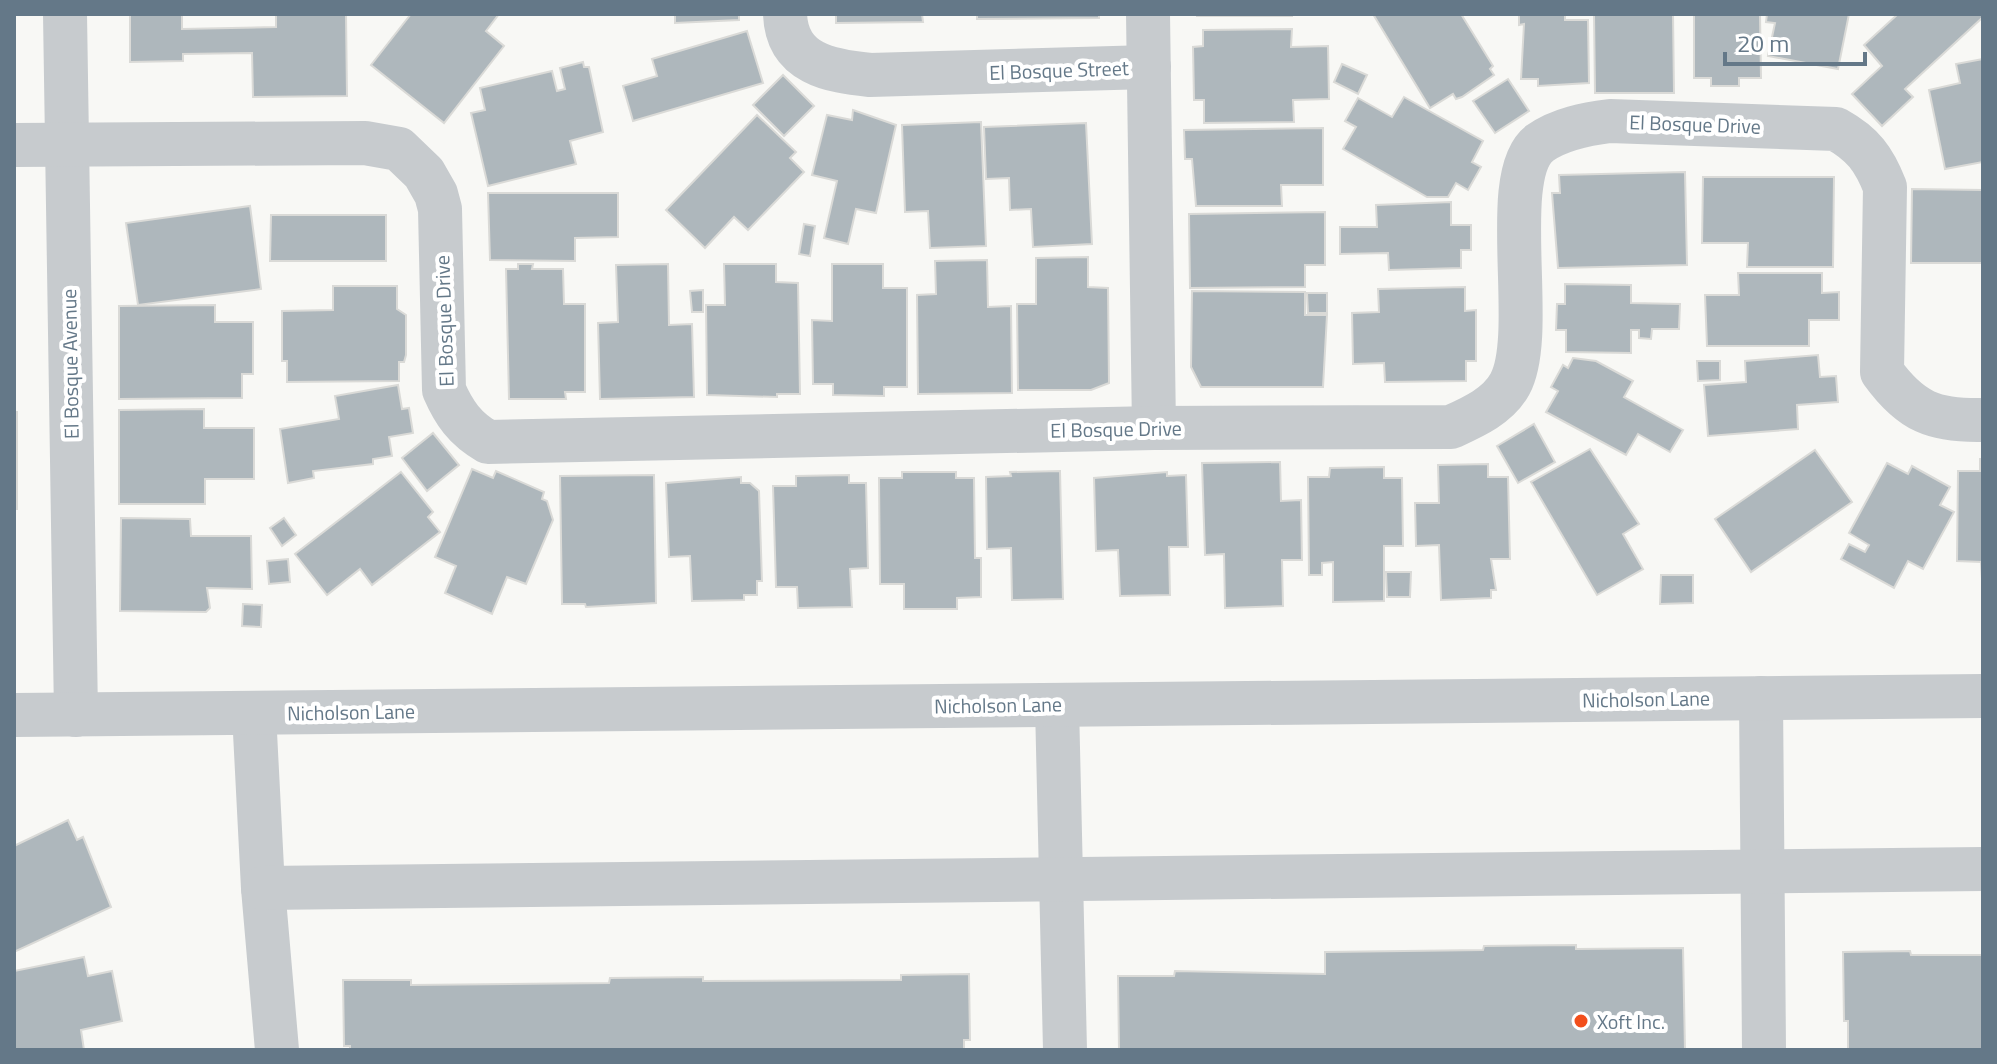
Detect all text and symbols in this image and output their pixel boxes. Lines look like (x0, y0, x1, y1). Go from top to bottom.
scale bar (1725, 16, 1865, 66)
text: 20 m (1737, 25, 1789, 61)
street label: El Bosque Street (989, 52, 1129, 88)
street label: El Bosque Drive (1629, 106, 1761, 142)
street label: El Bosque Drive (426, 255, 462, 387)
street label: El Bosque Avenue (53, 289, 87, 439)
street label: El Bosque Drive (1050, 412, 1182, 446)
street label: Nicholson Lane (1582, 682, 1710, 716)
street label: Nicholson Lane (934, 688, 1062, 722)
street label: Nicholson Lane (287, 695, 415, 729)
place label: Xoft Inc. (1597, 1006, 1665, 1037)
marker: Xoft Inc. (1572, 1012, 1590, 1030)

